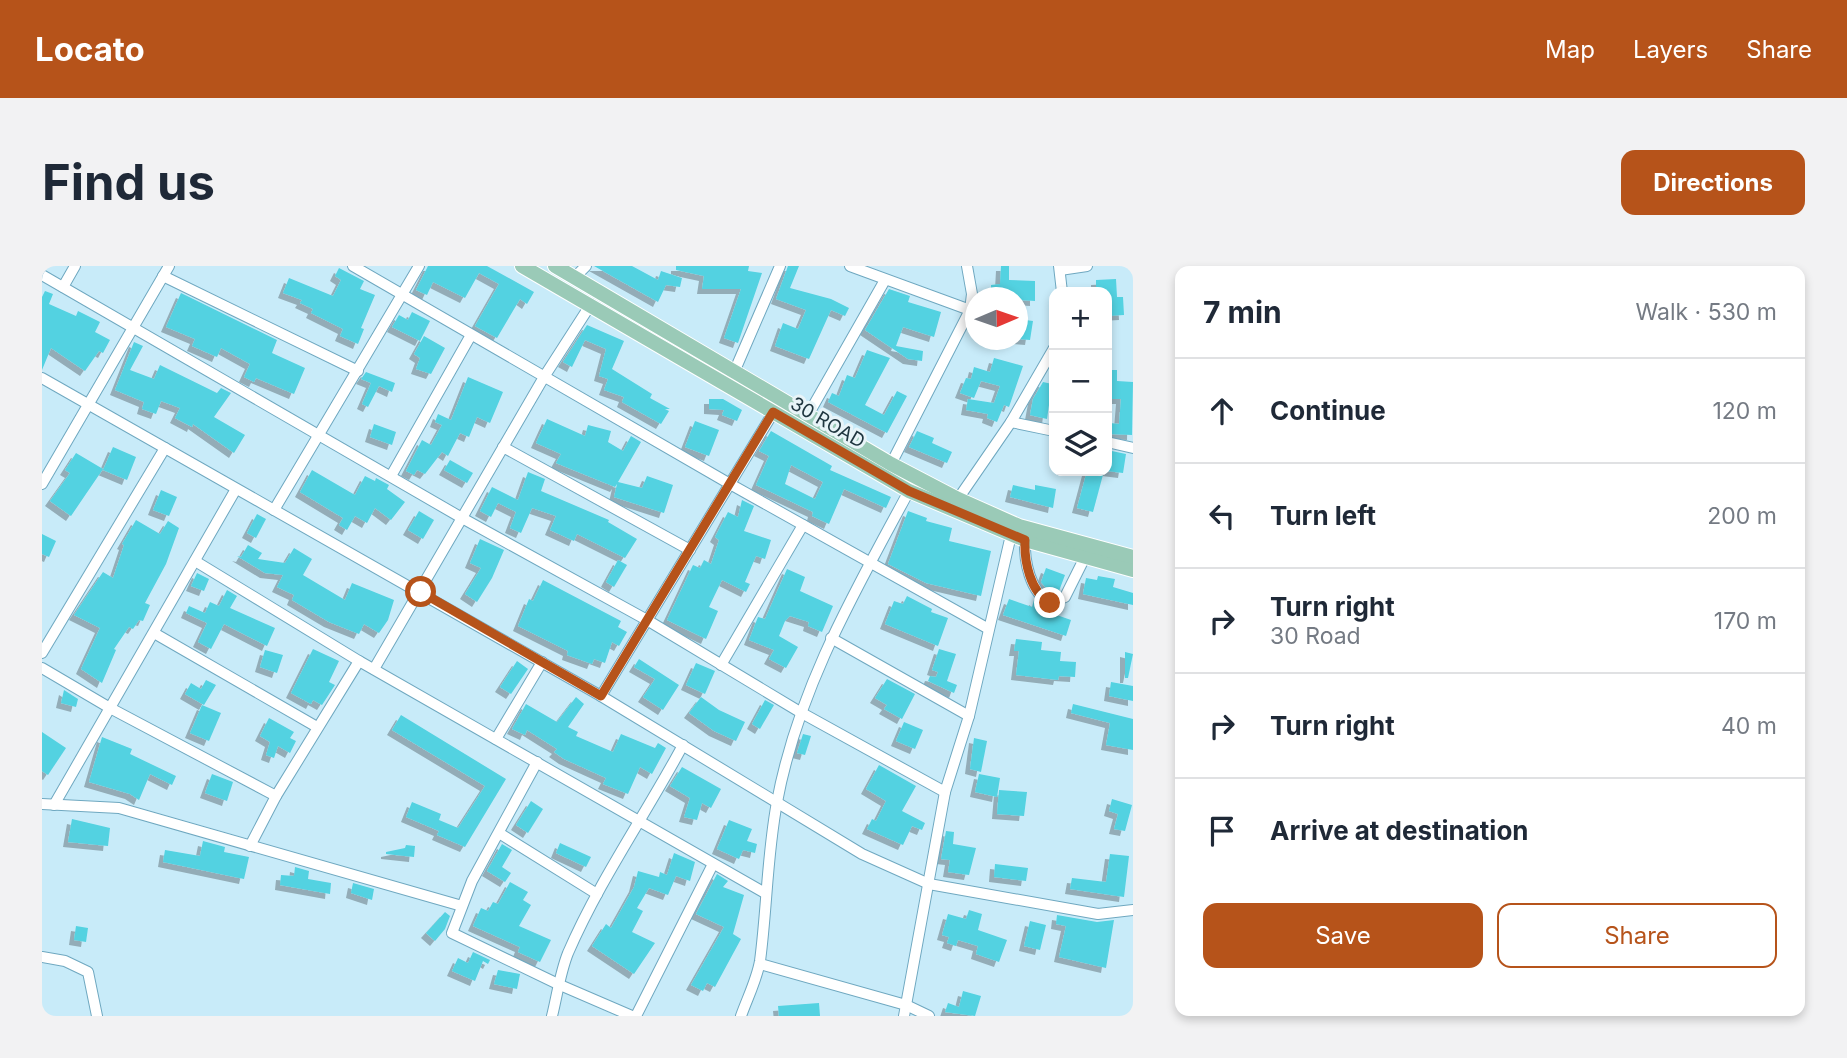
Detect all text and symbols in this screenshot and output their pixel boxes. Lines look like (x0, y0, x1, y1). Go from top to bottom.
text: Locato (35, 29, 145, 69)
text: Map (1545, 35, 1595, 64)
text: Layers (1633, 35, 1708, 64)
text: Share (1746, 35, 1812, 64)
button: Directions (1621, 150, 1805, 215)
text: Find us (42, 153, 215, 212)
north arrow (965, 287, 1028, 350)
map controls (1049, 287, 1112, 476)
button: + (1049, 287, 1112, 350)
text: 7 min (1203, 294, 1282, 330)
text: Walk · 530 m (1636, 298, 1777, 326)
button: − (1049, 350, 1112, 413)
street label: 30 ROAD (786, 392, 869, 453)
icon: ahead (1203, 392, 1241, 430)
text: Continue (1270, 395, 1386, 426)
text: 120 m (1712, 397, 1777, 425)
button: layers (1049, 413, 1112, 476)
icon: left (1203, 497, 1241, 535)
text: Turn left (1270, 500, 1376, 531)
text: 200 m (1707, 502, 1777, 530)
route start (405, 576, 436, 607)
route end (1034, 587, 1065, 618)
text: Turn right (1270, 591, 1395, 622)
icon: right (1203, 602, 1241, 640)
text: 170 m (1714, 607, 1777, 635)
text: 30 Road (1270, 622, 1361, 650)
icon: right (1203, 707, 1241, 745)
text: Turn right (1270, 710, 1395, 741)
text: 40 m (1721, 712, 1777, 740)
icon: arrive (1203, 812, 1241, 850)
text: Arrive at destination (1270, 815, 1529, 846)
button: Save (1203, 903, 1483, 968)
button: Share (1497, 903, 1777, 968)

